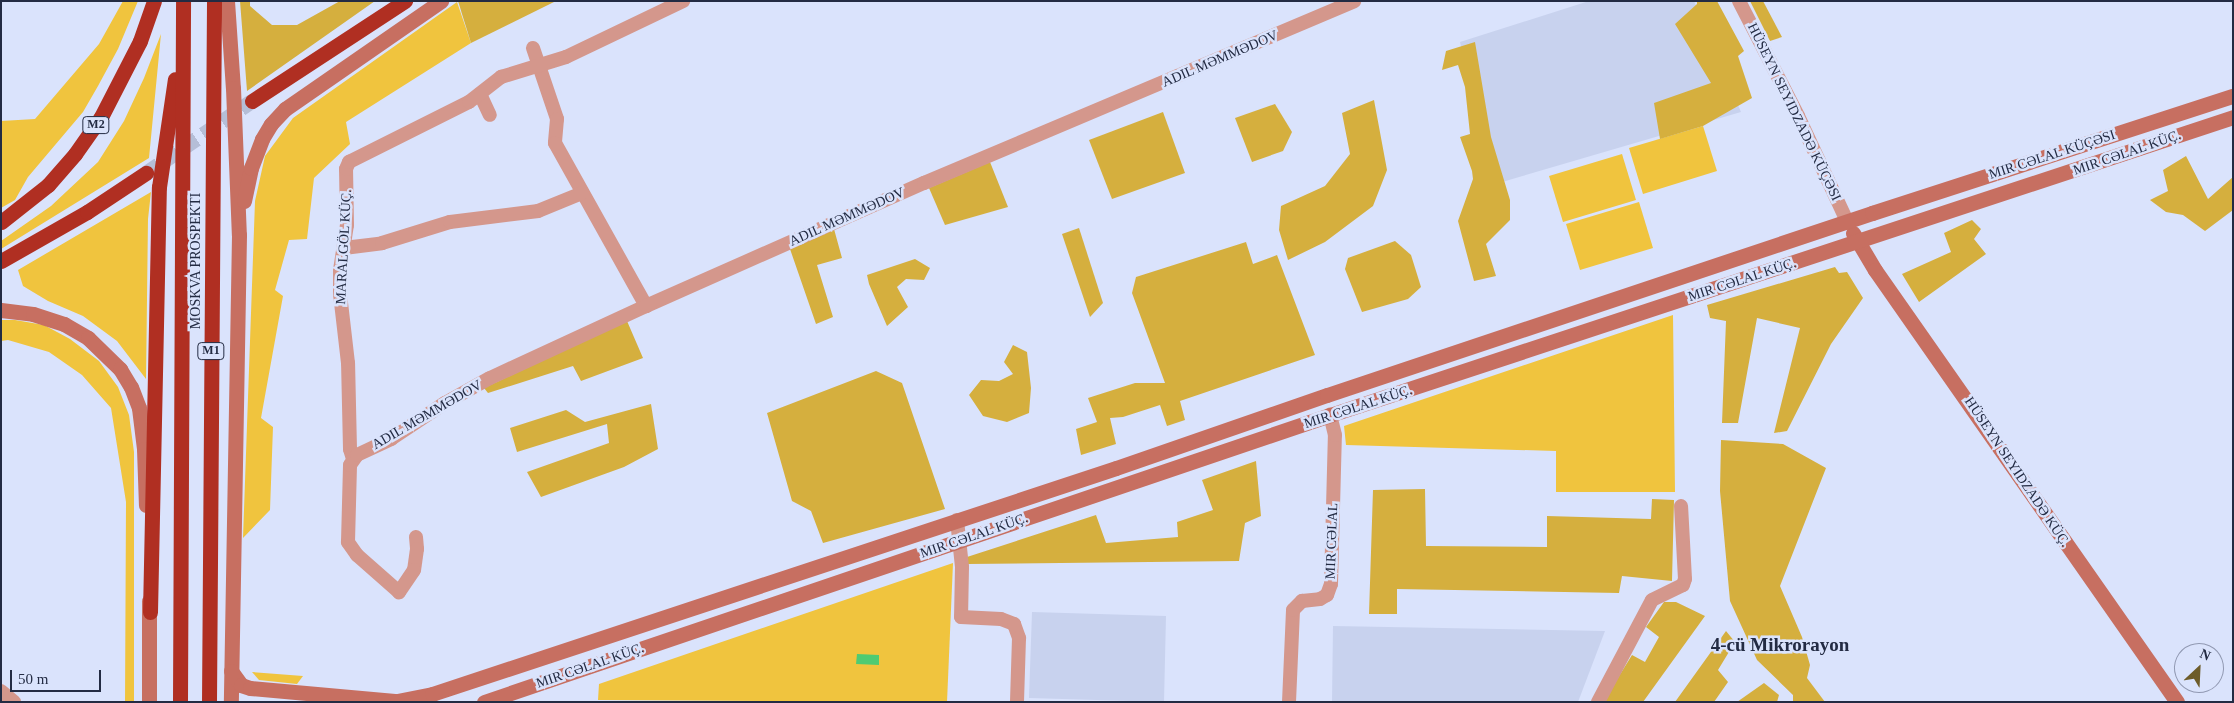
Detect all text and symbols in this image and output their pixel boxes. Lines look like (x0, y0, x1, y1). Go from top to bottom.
street label: HÜSEYN SEYIDZADƏ KÜÇƏSI (1743, 20, 1845, 204)
street label: ADIL MƏMMƏDOV (1159, 27, 1281, 91)
road number: M2 (82, 116, 110, 134)
street label: MIR CƏLAL KÜÇƏSI (1987, 127, 2117, 183)
street label: MIR CƏLAL KÜÇ. (2071, 127, 2183, 179)
street label: ADIL MƏMMƏDOV (787, 184, 907, 250)
street label: MARALGÖL KÜÇ. (333, 189, 355, 305)
street label: MOSKVA PROSPEKTI (188, 192, 204, 330)
street label: MIR CƏLAL KÜÇ. (1686, 255, 1798, 305)
road number: M1 (197, 342, 225, 361)
street label: ADIL MƏMMƏDOV (369, 377, 485, 453)
street label: MIR CƏLAL KÜÇ. (1302, 382, 1414, 432)
street label: HÜSEYN SEYIDZADƏ KÜÇ. (1961, 394, 2073, 550)
street label: MIR CƏLAL (1322, 502, 1342, 580)
street label: MIR CƏLAL KÜÇ. (918, 510, 1030, 562)
district label: 4-cü Mikrorayon (1711, 634, 1849, 656)
street label: MIR CƏLAL KÜÇ. (534, 640, 646, 692)
north arrow (2174, 643, 2224, 693)
text: N (2197, 646, 2213, 664)
scale bar (12, 660, 104, 692)
text: 50 m (18, 671, 48, 687)

